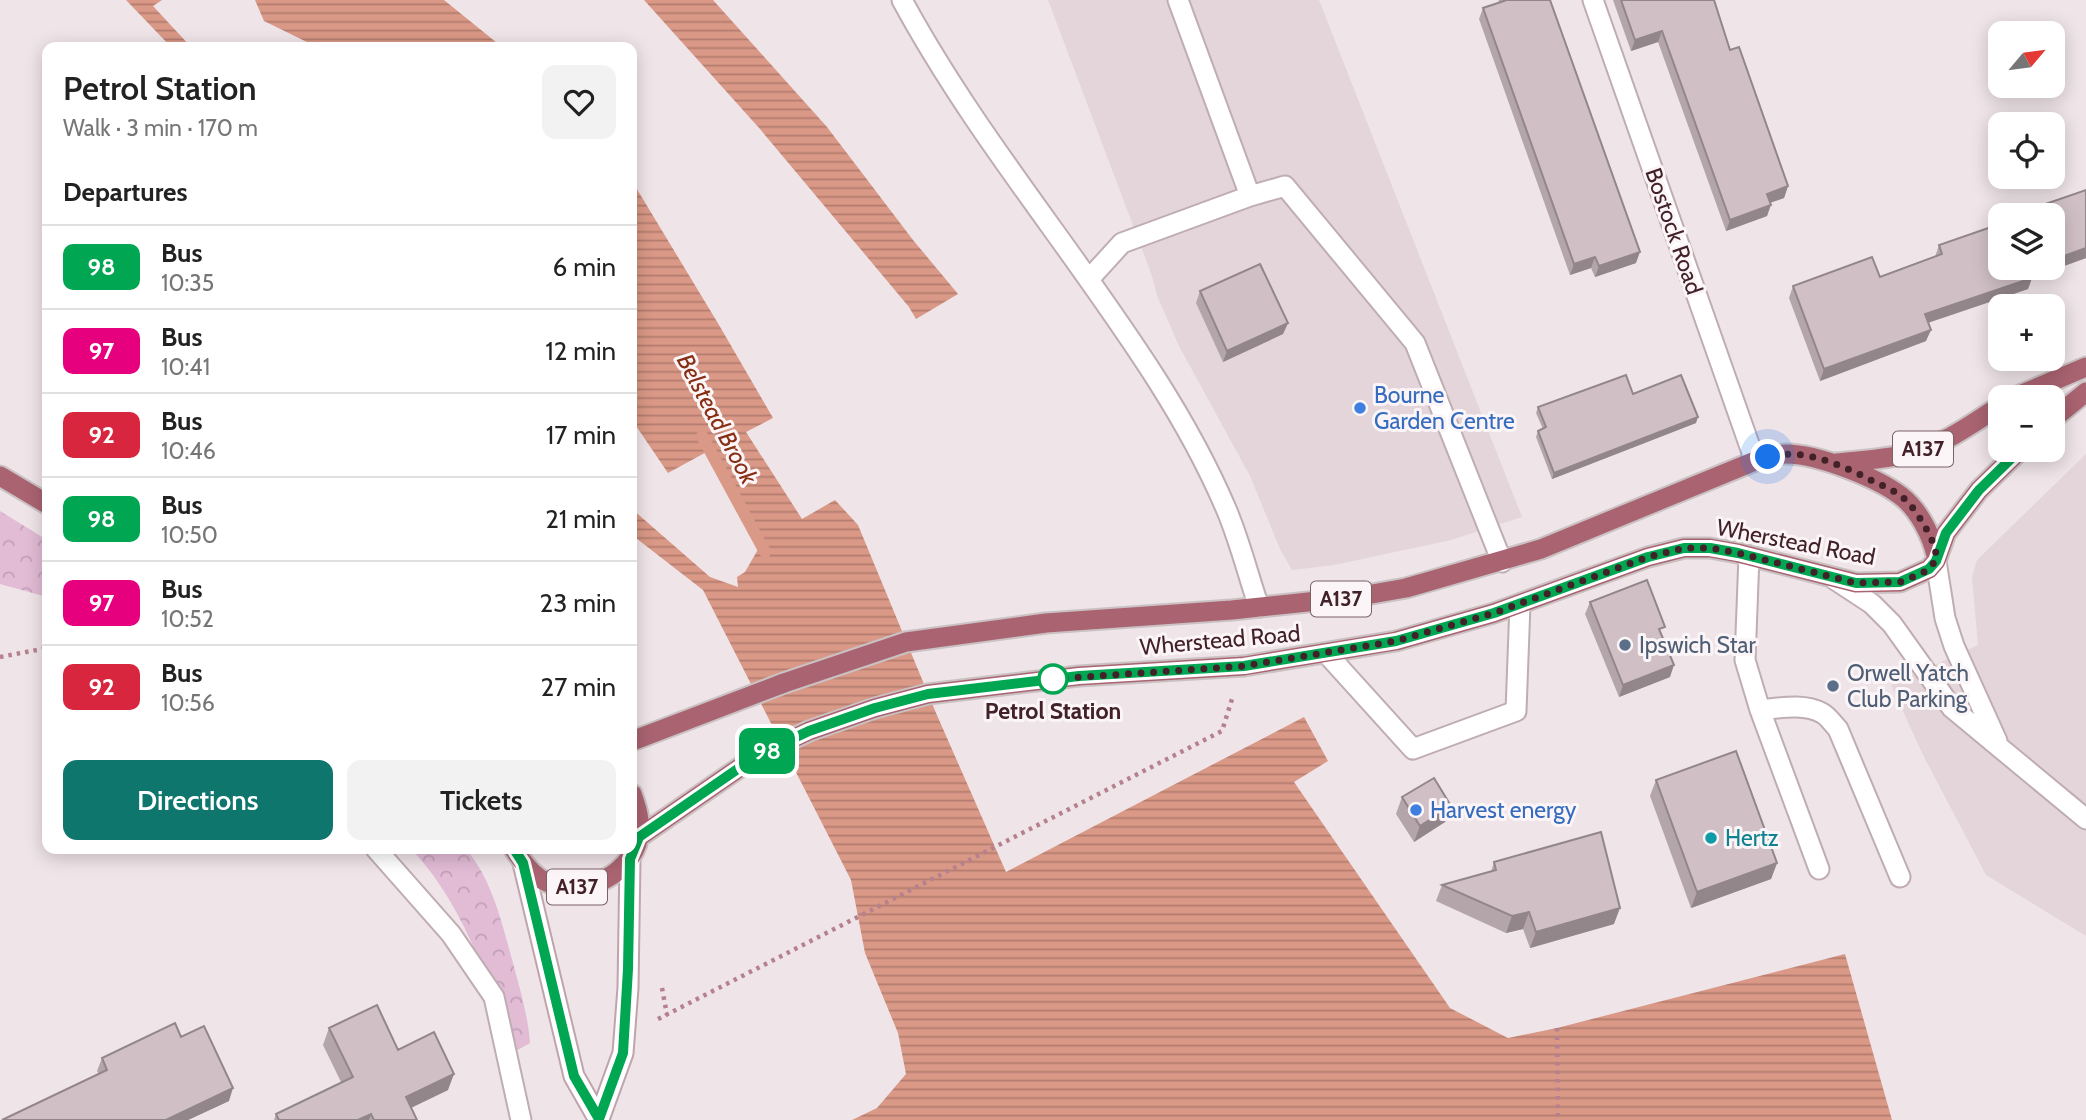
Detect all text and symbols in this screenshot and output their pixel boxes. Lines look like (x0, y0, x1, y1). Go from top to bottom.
north arrow (1988, 21, 2065, 98)
map controls (1988, 21, 2065, 462)
button: heart (542, 65, 616, 139)
text: Petrol Station (63, 68, 257, 108)
button: locate (1988, 112, 2065, 189)
text: Walk · 3 min · 170 m (63, 114, 258, 142)
street label: Bostock Road (1639, 164, 1709, 298)
text: Departures (63, 176, 187, 208)
button: layers (1988, 203, 2065, 280)
text: Bus (161, 237, 202, 269)
text: 6 min (553, 251, 616, 283)
text: 98 (88, 252, 115, 281)
text: 10:35 (161, 269, 214, 297)
button: + (1988, 294, 2065, 371)
text: Bus (161, 321, 202, 353)
text: 12 min (545, 335, 616, 367)
text: 97 (89, 336, 114, 365)
water label: Belstead Brook (671, 349, 764, 490)
text: 10:41 (161, 353, 210, 381)
place label: Bourne Garden Centre (1374, 381, 1515, 435)
button: − (1988, 385, 2065, 462)
marker: Bourne Garden Centre (1352, 400, 1368, 416)
text: Bus (161, 405, 202, 437)
text: 17 min (546, 419, 616, 451)
text: 92 (88, 420, 115, 449)
road number: A137 (1893, 432, 1953, 466)
text: 10:46 (161, 437, 216, 465)
your location (1750, 439, 1785, 474)
text: Bus (161, 489, 202, 521)
text: 21 min (545, 503, 616, 535)
text: 98 (88, 504, 115, 533)
street label: Wherstead Road (1714, 513, 1878, 571)
text: 10:50 (161, 521, 218, 549)
text: Bus (161, 573, 202, 605)
road number: A137 (1311, 582, 1371, 616)
text: 23 min (540, 587, 616, 619)
text: 97 (89, 588, 114, 617)
text: 10:52 (161, 605, 214, 633)
street label: Wherstead Road (1139, 619, 1301, 661)
place label: Ipswich Star (1639, 631, 1757, 659)
marker: Ipswich Star (1617, 637, 1633, 653)
text: Bus (161, 657, 202, 689)
place label: Orwell Yatch Club Parking (1847, 659, 1969, 713)
marker: Petrol Station (1038, 664, 1068, 694)
text: 27 min (541, 671, 616, 703)
text: 92 (88, 672, 115, 701)
marker: Orwell Yatch Club Parking (1825, 678, 1841, 694)
text: 10:56 (161, 689, 215, 717)
place label: Petrol Station (985, 697, 1121, 725)
line badge: 98 (736, 728, 798, 774)
text: 98 (753, 736, 781, 765)
button: Directions (63, 760, 333, 840)
button: Tickets (347, 760, 616, 840)
place label: Harvest energy (1430, 796, 1577, 824)
marker: Harvest energy (1408, 802, 1424, 818)
place label: Hertz (1725, 824, 1779, 852)
marker: Hertz (1703, 830, 1719, 846)
road number: A137 (547, 870, 607, 904)

